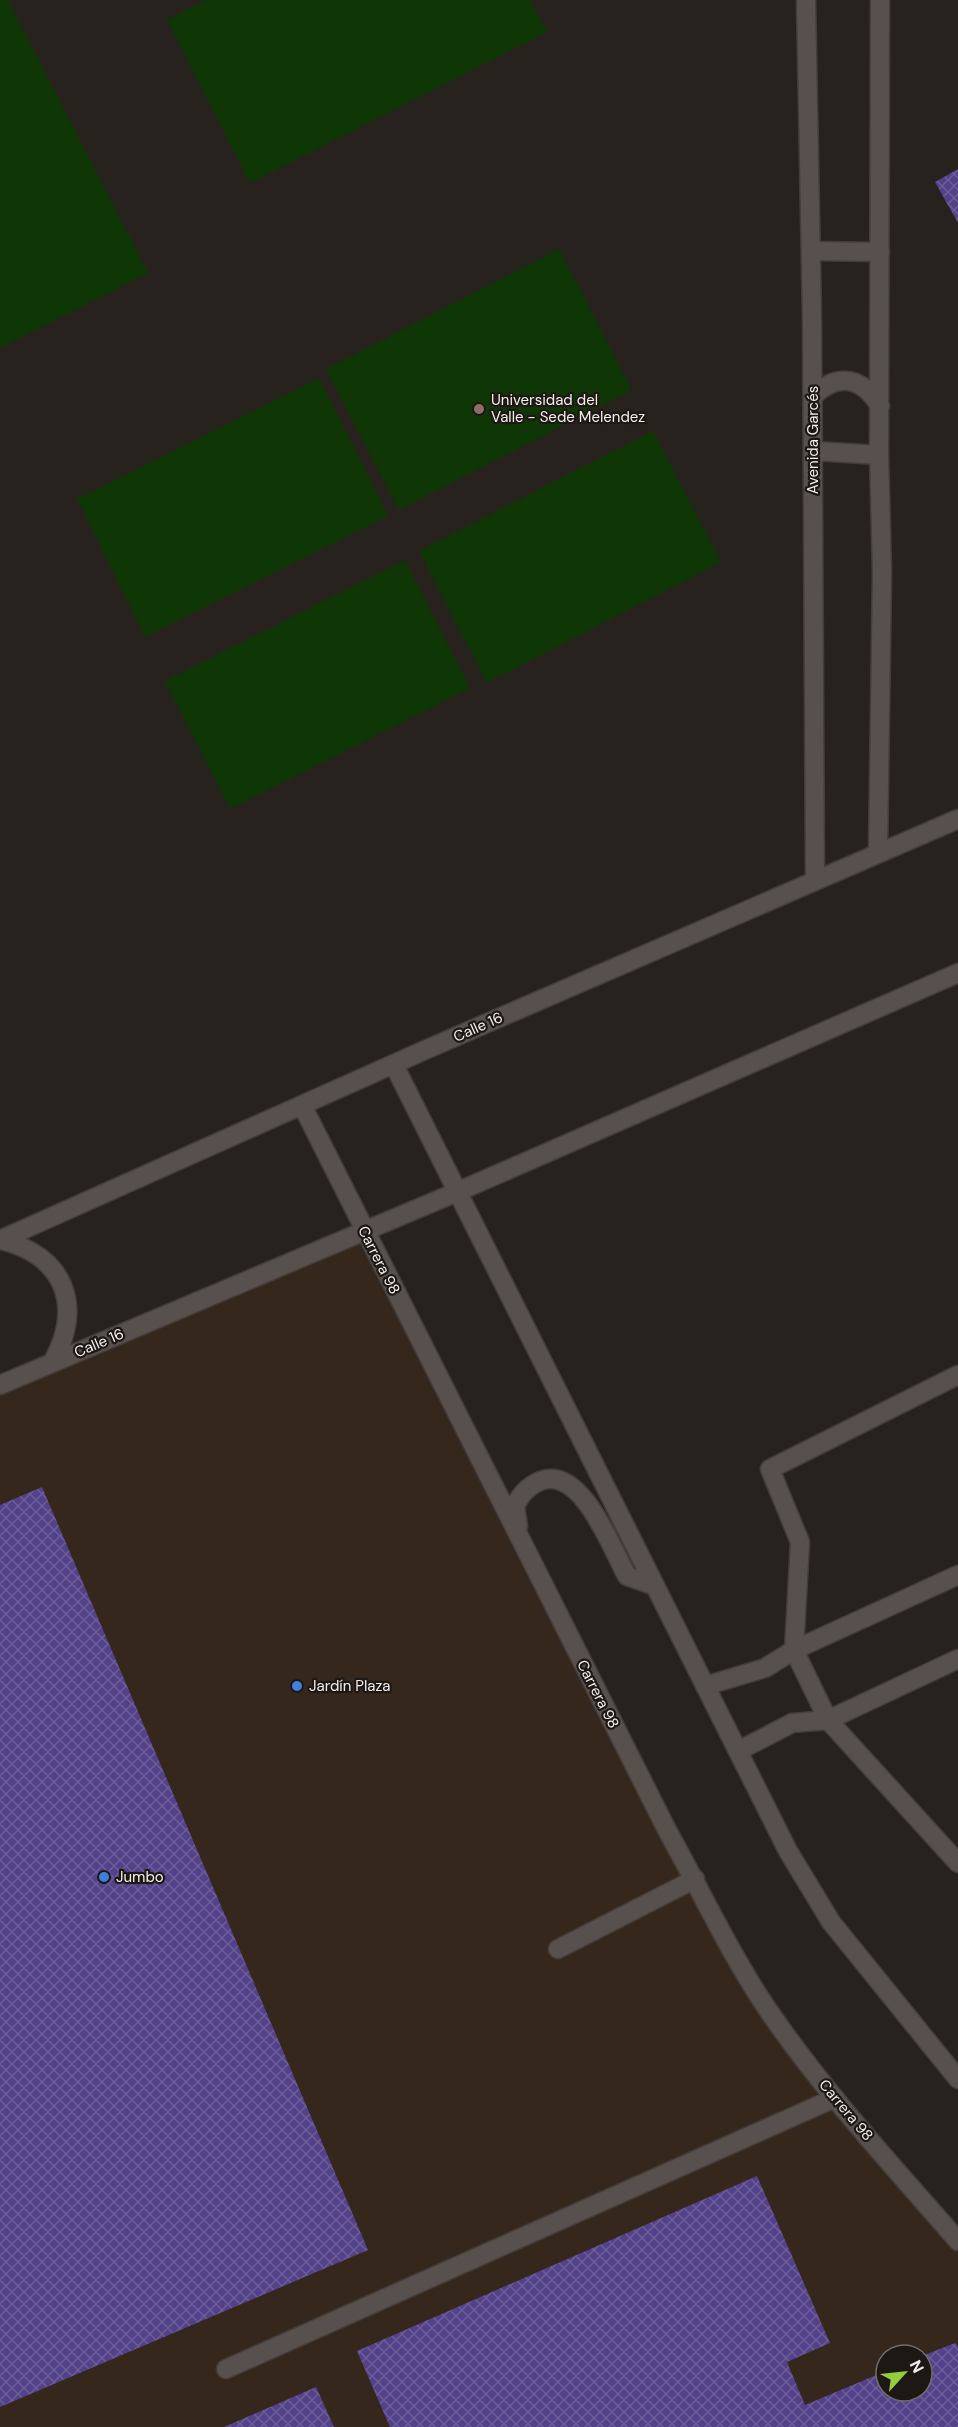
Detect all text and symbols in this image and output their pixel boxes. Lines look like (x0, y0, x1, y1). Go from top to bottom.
street label: Avenida Garcés (803, 386, 823, 494)
place label: Universidad del Valle - Sede Melendez (491, 390, 645, 427)
marker: Universidad del Valle - Sede Melendez (472, 402, 486, 416)
street label: Calle 16 (450, 1007, 506, 1047)
street label: Carrera 98 (353, 1222, 405, 1298)
street label: Calle 16 (71, 1324, 127, 1362)
street label: Carrera 98 (572, 1656, 624, 1732)
place label: Jardín Plaza (309, 1676, 391, 1696)
marker: Jardín Plaza (290, 1679, 304, 1693)
place label: Jumbo (116, 1867, 164, 1887)
marker: Jumbo (97, 1870, 111, 1884)
street label: Carrera 98 (814, 2075, 878, 2145)
north arrow (874, 2343, 934, 2403)
text: N (905, 2356, 929, 2376)

